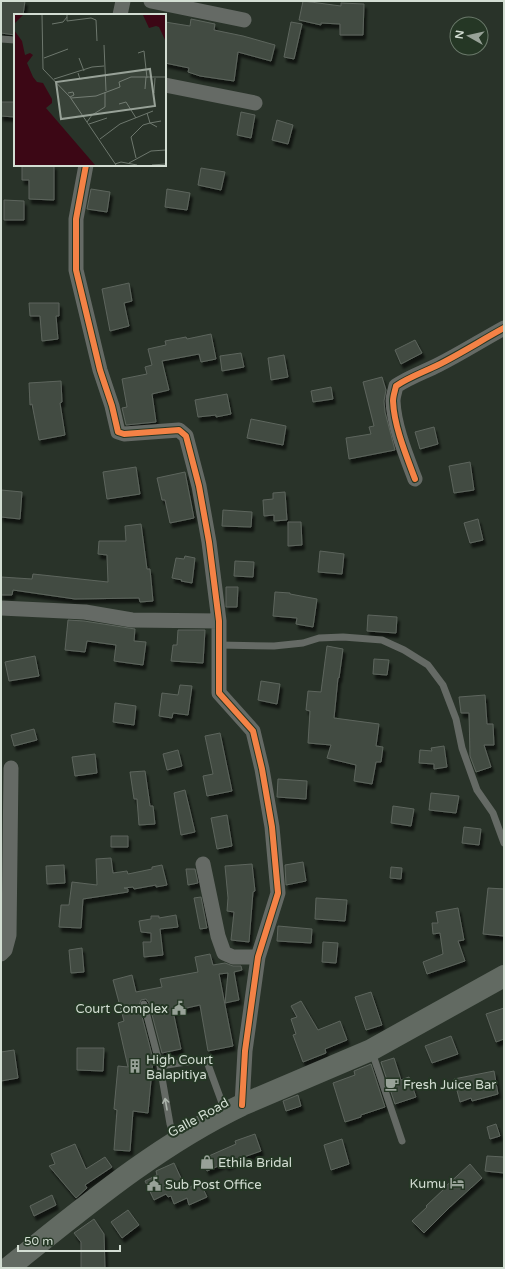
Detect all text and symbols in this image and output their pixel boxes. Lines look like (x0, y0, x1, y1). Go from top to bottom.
inset map (14, 14, 166, 166)
north arrow (449, 16, 489, 56)
text: N (453, 29, 467, 40)
public building icon: Court Complex (171, 1000, 187, 1016)
place label: Court Complex (76, 1001, 168, 1017)
place label: High Court Balapitiya (146, 1052, 213, 1083)
building icon: High Court Balapitiya (127, 1058, 143, 1074)
cafe icon: Fresh Juice Bar (384, 1076, 400, 1092)
place label: Fresh Juice Bar (403, 1077, 496, 1093)
street label: Galle Road (165, 1095, 232, 1141)
one-way arrow (162, 1098, 170, 1111)
shop icon: Ethila Bridal (199, 1154, 215, 1170)
place label: Ethila Bridal (218, 1155, 292, 1171)
hotel icon: Kumu (449, 1175, 465, 1191)
public building icon: Sub Post Office (146, 1176, 162, 1192)
place label: Kumu (410, 1176, 446, 1192)
place label: Sub Post Office (165, 1177, 262, 1193)
scale bar (18, 1227, 120, 1253)
text: 50 m (24, 1234, 53, 1248)

